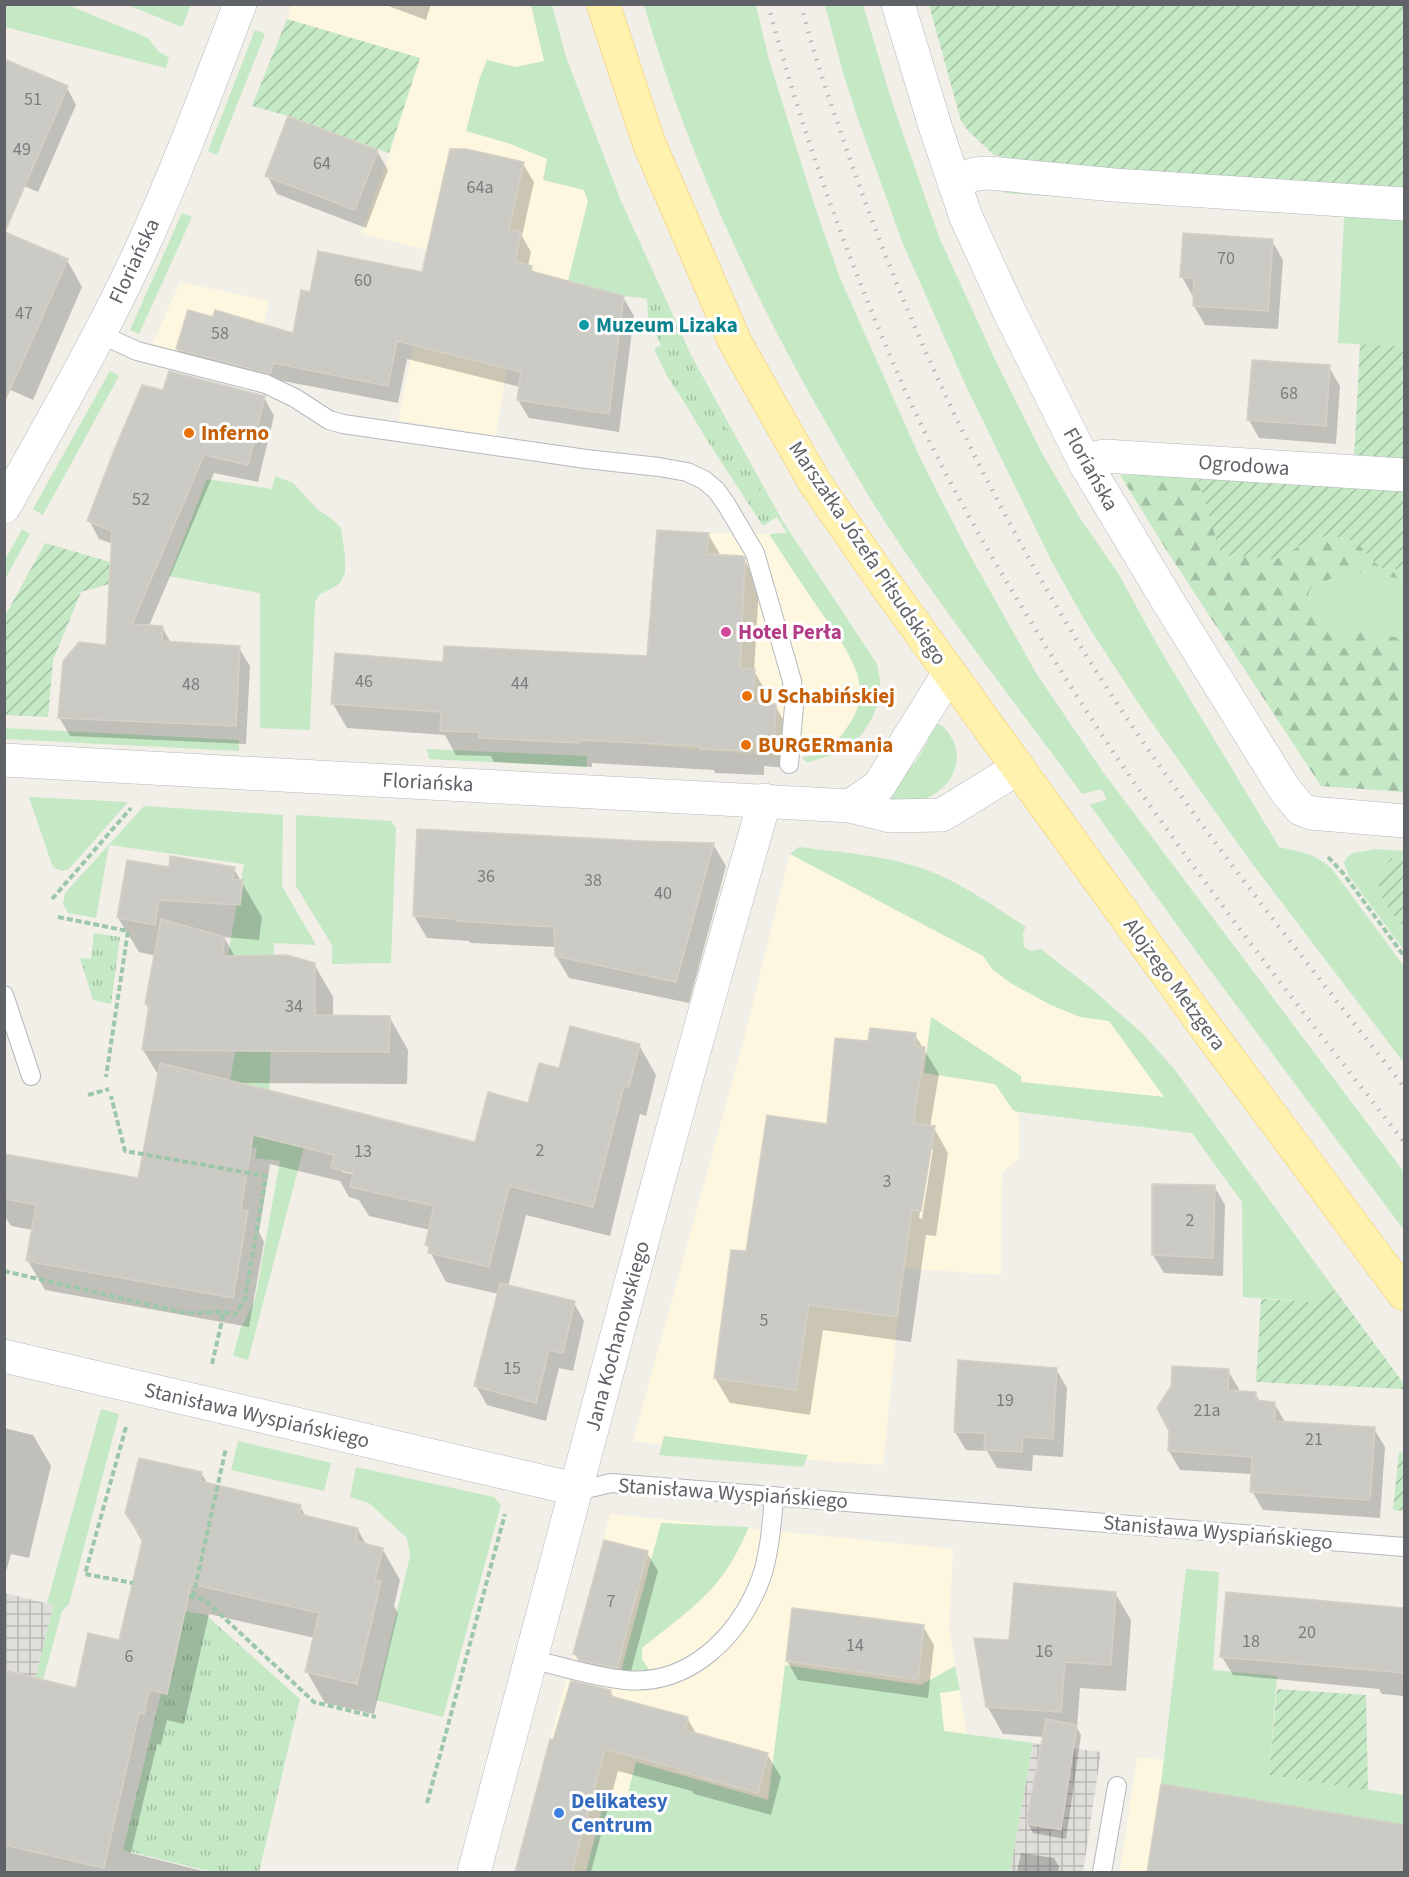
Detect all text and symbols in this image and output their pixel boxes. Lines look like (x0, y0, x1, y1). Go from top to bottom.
house number: 51 (24, 87, 42, 112)
house number: 49 (13, 137, 31, 162)
house number: 64 (313, 151, 331, 176)
house number: 64a (467, 175, 493, 200)
street label: Floriańska (101, 213, 167, 309)
house number: 70 (1217, 246, 1235, 271)
house number: 60 (354, 268, 372, 293)
house number: 47 (15, 301, 33, 326)
place label: Muzeum Lizaka (596, 310, 738, 340)
marker: Muzeum Lizaka (577, 318, 591, 332)
house number: 58 (211, 321, 229, 346)
house number: 68 (1280, 381, 1298, 406)
place label: Inferno (201, 418, 269, 448)
street label: Floriańska (1056, 422, 1126, 516)
marker: Inferno (182, 426, 196, 440)
street label: Marszałka Józefa Piłsudskiego (782, 435, 954, 671)
street label: Ogrodowa (1197, 447, 1291, 483)
house number: 52 (132, 487, 150, 512)
place label: Hotel Perła (738, 617, 842, 647)
marker: Hotel Perła (719, 625, 733, 639)
house number: 46 (355, 669, 373, 694)
house number: 44 (511, 671, 529, 696)
house number: 48 (182, 672, 200, 697)
place label: U Schabińskiej (759, 681, 895, 711)
marker: U Schabińskiej (740, 689, 754, 703)
place label: BURGERmania (758, 730, 893, 760)
marker: BURGERmania (739, 738, 753, 752)
street label: Floriańska (382, 765, 474, 799)
house number: 36 (477, 864, 495, 889)
house number: 38 (584, 868, 602, 893)
house number: 40 (654, 881, 672, 906)
street label: Alojzego Metzgera (1117, 911, 1233, 1057)
house number: 34 (285, 994, 303, 1019)
house number: 2 (536, 1138, 545, 1163)
house number: 13 (354, 1139, 372, 1164)
house number: 3 (883, 1169, 892, 1194)
house number: 2 (1186, 1208, 1195, 1233)
street label: Jana Kochanowskiego (577, 1237, 657, 1435)
house number: 5 (760, 1308, 769, 1333)
house number: 15 (503, 1356, 521, 1381)
street label: Stanisława Wyspiańskiego (141, 1374, 373, 1456)
house number: 19 (996, 1388, 1014, 1413)
house number: 21a (1194, 1398, 1220, 1423)
house number: 21 (1305, 1427, 1323, 1452)
street label: Stanisława Wyspiańskiego (617, 1470, 849, 1516)
street label: Stanisława Wyspiańskiego (1102, 1507, 1334, 1557)
house number: 7 (607, 1589, 616, 1614)
house number: 20 (1298, 1620, 1316, 1645)
house number: 18 (1242, 1629, 1260, 1654)
house number: 14 (846, 1633, 864, 1658)
house number: 16 (1035, 1639, 1053, 1664)
house number: 6 (125, 1644, 134, 1669)
place label: Delikatesy Centrum (571, 1786, 668, 1840)
marker: Delikatesy Centrum (552, 1806, 566, 1820)

